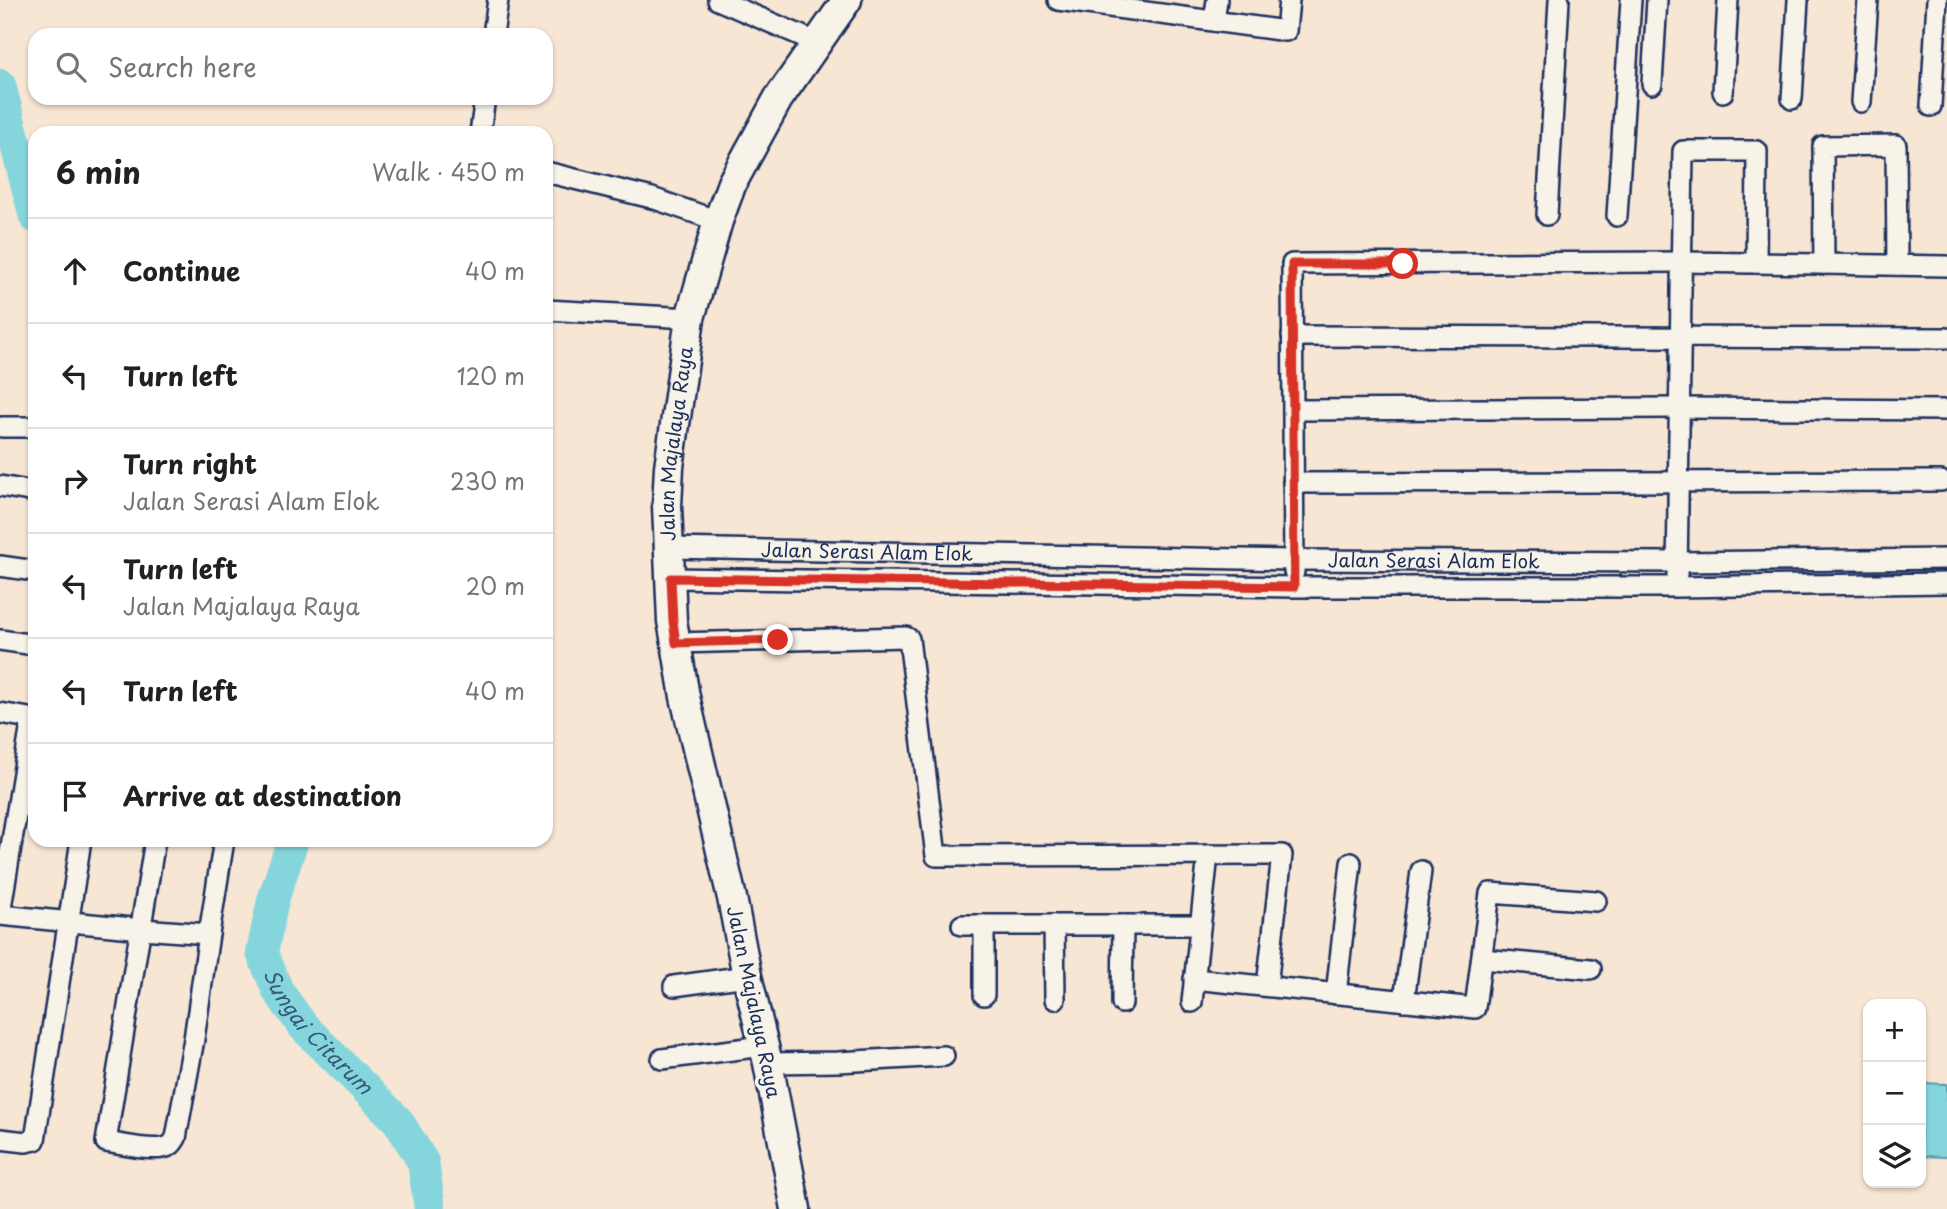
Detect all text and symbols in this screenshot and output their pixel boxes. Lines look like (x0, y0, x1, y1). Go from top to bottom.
search box (28, 28, 553, 105)
text: Search here (108, 47, 257, 86)
icon: search (52, 48, 90, 86)
text: 6 min (56, 149, 141, 194)
text: Walk · 450 m (372, 154, 525, 189)
route start (1387, 248, 1418, 279)
text: Continue (123, 251, 240, 290)
icon: ahead (56, 252, 94, 290)
text: 40 m (465, 253, 525, 288)
street label: Jalan Majalaya Raya (652, 344, 699, 542)
text: Turn left (123, 356, 238, 395)
icon: left (56, 357, 94, 395)
text: 120 m (457, 358, 525, 393)
text: Turn right (123, 444, 257, 483)
icon: right (56, 462, 94, 500)
text: 230 m (450, 463, 525, 498)
text: Jalan Serasi Alam Elok (123, 483, 380, 518)
street label: Jalan Serasi Alam Elok (761, 535, 973, 567)
street label: Jalan Serasi Alam Elok (1328, 545, 1540, 574)
text: Turn left (123, 549, 238, 588)
icon: left (56, 567, 94, 605)
text: 20 m (466, 568, 525, 603)
text: Jalan Majalaya Raya (123, 588, 360, 623)
route end (762, 624, 793, 655)
text: Turn left (123, 671, 238, 710)
icon: left (56, 672, 94, 710)
text: 40 m (465, 673, 525, 708)
text: Arrive at destination (123, 776, 402, 815)
icon: arrive (56, 777, 94, 815)
street label: Jalan Majalaya Raya (721, 903, 789, 1100)
water label: Sungai Citarum (256, 963, 381, 1102)
map controls (1863, 999, 1926, 1188)
button: + (1863, 999, 1926, 1062)
button: − (1863, 1062, 1926, 1125)
button: layers (1863, 1125, 1926, 1188)

